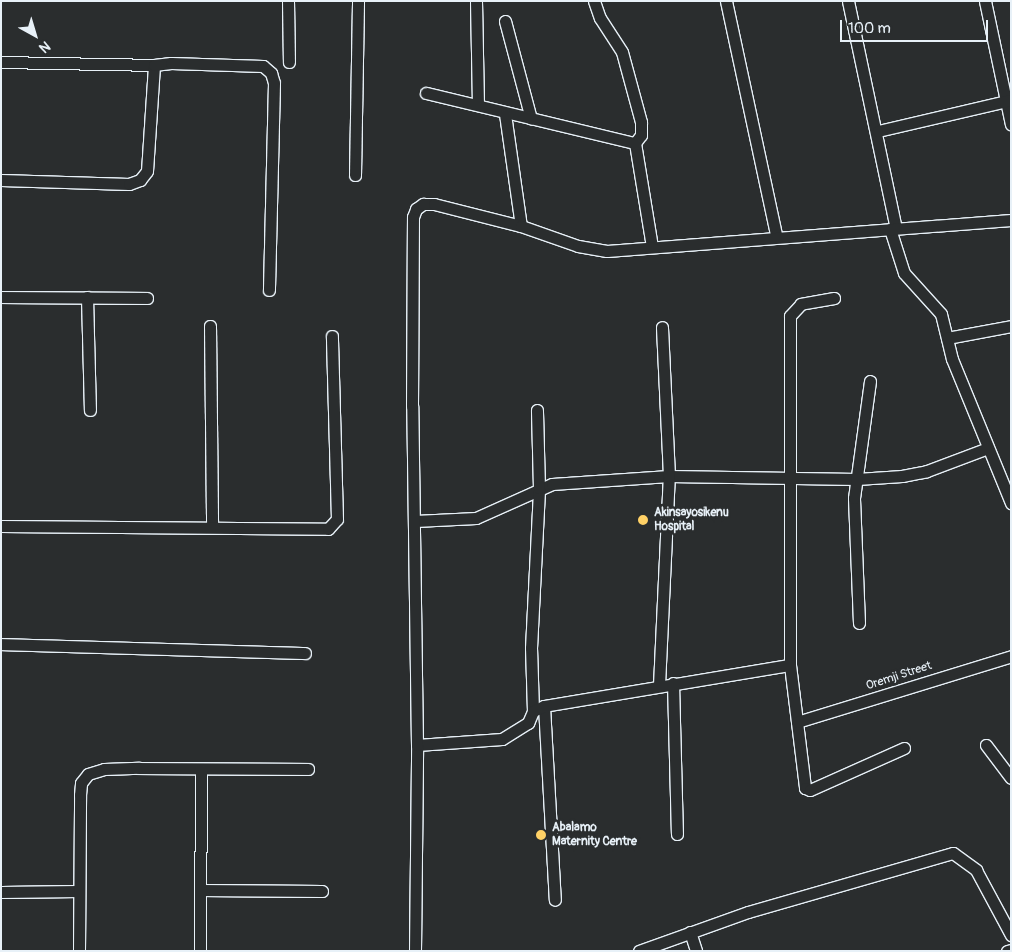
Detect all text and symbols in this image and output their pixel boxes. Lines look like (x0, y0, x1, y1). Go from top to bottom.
north arrow (10, 10, 60, 60)
scale bar (842, 10, 990, 42)
text: 100 m (848, 19, 891, 38)
text: N (36, 37, 54, 57)
place label: Akinsayosikenu Hospital (654, 506, 729, 534)
marker: Akinsayosikenu Hospital (636, 513, 650, 527)
street label: Oremji Street (864, 659, 934, 693)
place label: Abalamo Maternity Centre (552, 821, 637, 849)
marker: Abalamo Maternity Centre (534, 828, 548, 842)

